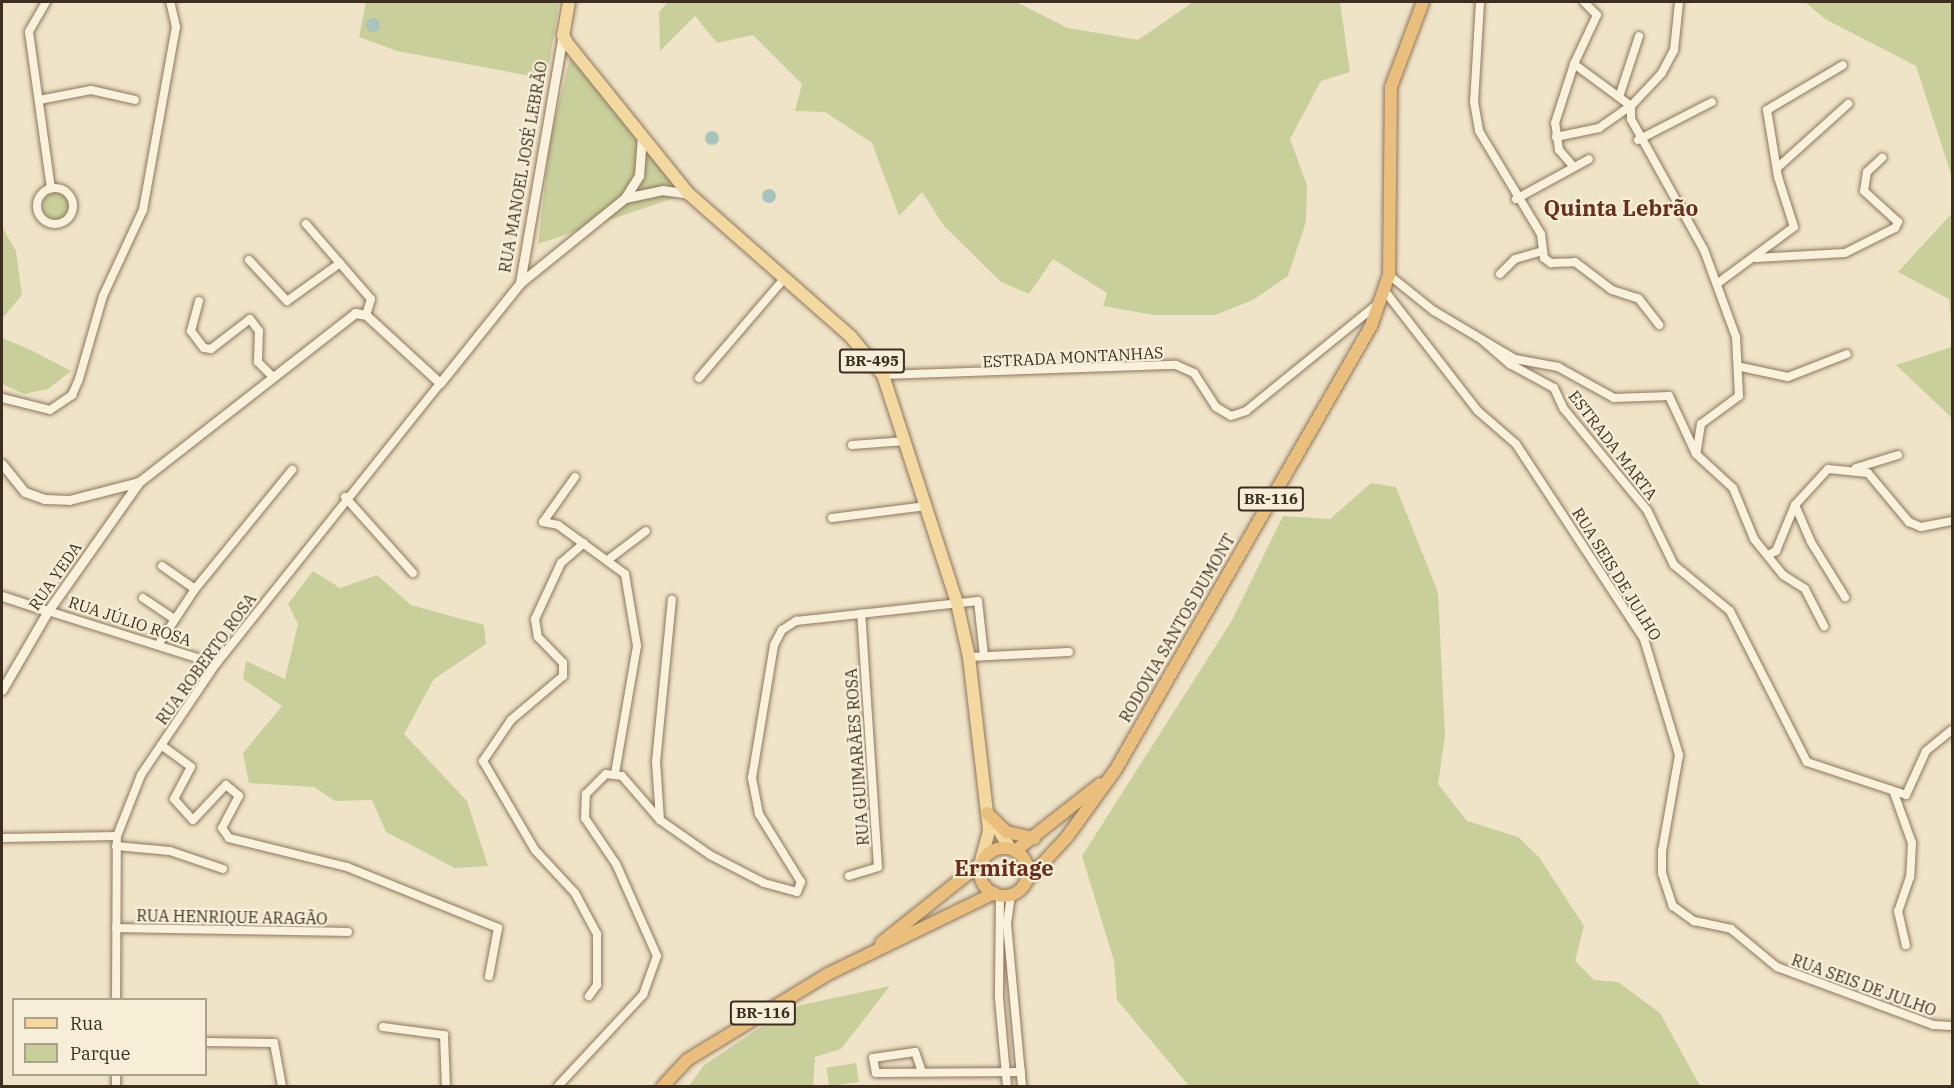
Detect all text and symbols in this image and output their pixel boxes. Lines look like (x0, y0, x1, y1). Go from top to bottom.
street label: RUA MANOEL JOSÉ LEBRÃO (495, 60, 551, 274)
district label: Quinta Lebrão (1544, 195, 1698, 221)
street label: ESTRADA MONTANHAS (982, 343, 1164, 371)
road number: BR-495 (838, 349, 906, 373)
street label: ESTRADA MARTA (1564, 387, 1662, 503)
road number: BR-116 (1236, 487, 1306, 511)
street label: RUA SEIS DE JULHO (1568, 504, 1666, 644)
street label: RODOVIA SANTOS DUMONT (1115, 530, 1239, 726)
street label: RUA YEDA (25, 538, 85, 614)
street label: RUA ROBERTO ROSA (152, 590, 260, 728)
street label: RUA JÚLIO ROSA (66, 592, 194, 650)
street label: RUA GUIMARÃES ROSA (841, 668, 873, 846)
district label: Ermitage (954, 855, 1054, 881)
street label: RUA HENRIQUE ARAGÃO (136, 906, 328, 928)
street label: RUA SEIS DE JULHO (1789, 950, 1939, 1020)
legend (12, 998, 207, 1076)
road number: BR-116 (728, 1001, 798, 1025)
text: Rua (70, 1012, 103, 1035)
text: Parque (70, 1042, 130, 1065)

